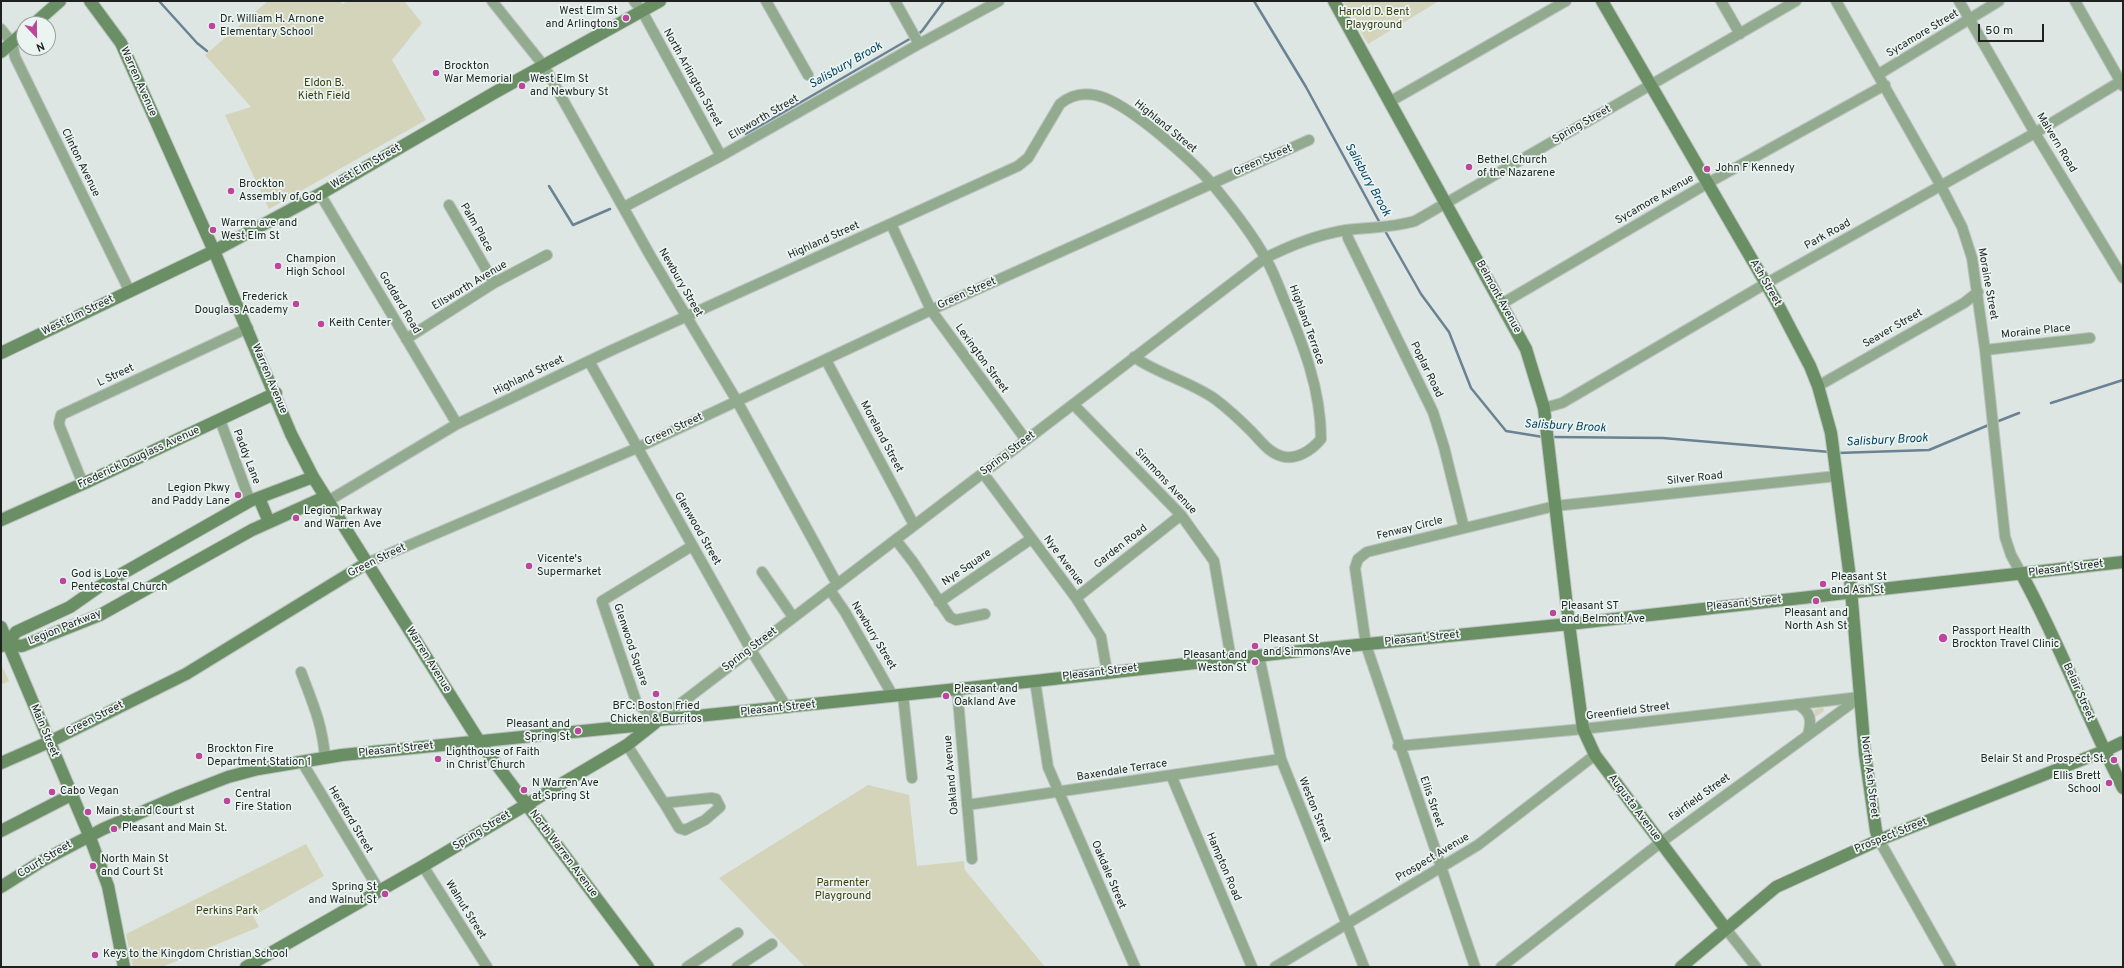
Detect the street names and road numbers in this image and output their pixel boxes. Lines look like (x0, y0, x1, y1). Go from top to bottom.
street label: Sycamore Street (1885, 7, 1961, 61)
street label: North Arlington Street (660, 27, 724, 129)
street label: Warren Avenue (117, 45, 159, 119)
street label: Ellsworth Street (727, 93, 801, 143)
street label: Highland Street (1131, 98, 1199, 156)
street label: Spring Street (1550, 103, 1614, 147)
street label: Malvern Road (2033, 111, 2079, 175)
street label: Clinton Avenue (58, 127, 102, 199)
street label: West Elm Street (329, 142, 403, 192)
street label: Green Street (1232, 142, 1294, 180)
street label: Sycamore Avenue (1613, 172, 1697, 228)
street label: Palm Place (457, 201, 495, 255)
street label: Park Road (1803, 217, 1853, 253)
street label: Highland Street (786, 219, 862, 263)
street label: Newbury Street (655, 246, 705, 320)
street label: Moraine Street (1974, 247, 2000, 321)
street label: Ash Street (1746, 257, 1784, 309)
street label: Ellsworth Avenue (430, 258, 510, 314)
street label: Belmont Avenue (1473, 258, 1523, 336)
street label: Goddard Road (375, 269, 423, 337)
street label: Green Street (936, 275, 998, 313)
street label: Highland Terrace (1285, 283, 1327, 367)
street label: West Elm Street (40, 293, 116, 339)
street label: Seaver Street (1861, 307, 1925, 351)
street label: Lexington Street (952, 322, 1010, 396)
street label: Moraine Place (2001, 322, 2071, 342)
street label: Poplar Road (1407, 340, 1445, 400)
street label: Warren Avenue (248, 342, 290, 416)
street label: Highland Street (491, 353, 567, 399)
street label: L Street (96, 362, 136, 390)
street label: Moreland Street (857, 399, 905, 475)
street label: Green Street (643, 411, 705, 449)
street label: Frederick Douglass Avenue (76, 424, 202, 492)
street label: Paddy Lane (229, 428, 263, 486)
street label: Spring Street (978, 429, 1038, 479)
street label: Simmons Avenue (1131, 446, 1199, 518)
street label: Silver Road (1666, 469, 1724, 489)
street label: Glenwood Street (671, 490, 723, 568)
street label: Fenway Circle (1376, 514, 1444, 544)
street label: Garden Road (1092, 522, 1150, 572)
street label: Nye Avenue (1040, 534, 1086, 588)
street label: Green Street (346, 541, 408, 581)
street label: Nye Square (940, 547, 994, 589)
street label: Pleasant Street (2028, 558, 2104, 580)
street label: Pleasant Street (1706, 593, 1782, 615)
street label: Newbury Street (848, 600, 898, 672)
street label: Glenwood Square (610, 602, 650, 688)
street label: Legion Parkway (26, 607, 104, 649)
street label: Warren Avenue (403, 625, 453, 695)
street label: Spring Street (720, 625, 780, 675)
street label: Pleasant Street (1384, 628, 1460, 650)
street label: Belair Street (2059, 661, 2097, 723)
street label: Pleasant Street (1062, 662, 1138, 684)
street label: Pleasant Street (740, 698, 816, 720)
street label: Green Street (64, 699, 126, 739)
street label: Greenfield Street (1585, 700, 1671, 724)
street label: Main Street (27, 703, 61, 759)
street label: Oakland Avenue (942, 734, 962, 816)
street label: North Ash Street (1857, 735, 1881, 819)
street label: Pleasant Street (358, 739, 434, 761)
street label: Baxendale Terrace (1076, 757, 1168, 785)
street label: Fairfield Street (1667, 771, 1733, 825)
street label: Augusta Avenue (1605, 772, 1663, 844)
street label: Ellis Street (1416, 775, 1446, 829)
street label: Weston Street (1295, 776, 1333, 844)
street label: Hereford Street (325, 784, 375, 856)
street label: North Warren Avenue (526, 808, 600, 900)
street label: Spring Street (451, 809, 513, 853)
street label: Prospect Street (1853, 815, 1929, 857)
street label: Hampton Road (1203, 831, 1243, 903)
street label: Prospect Avenue (1394, 831, 1472, 885)
street label: Court Street (15, 839, 75, 881)
street label: Oakdale Street (1088, 839, 1128, 911)
street label: Walnut Street (442, 878, 488, 942)

